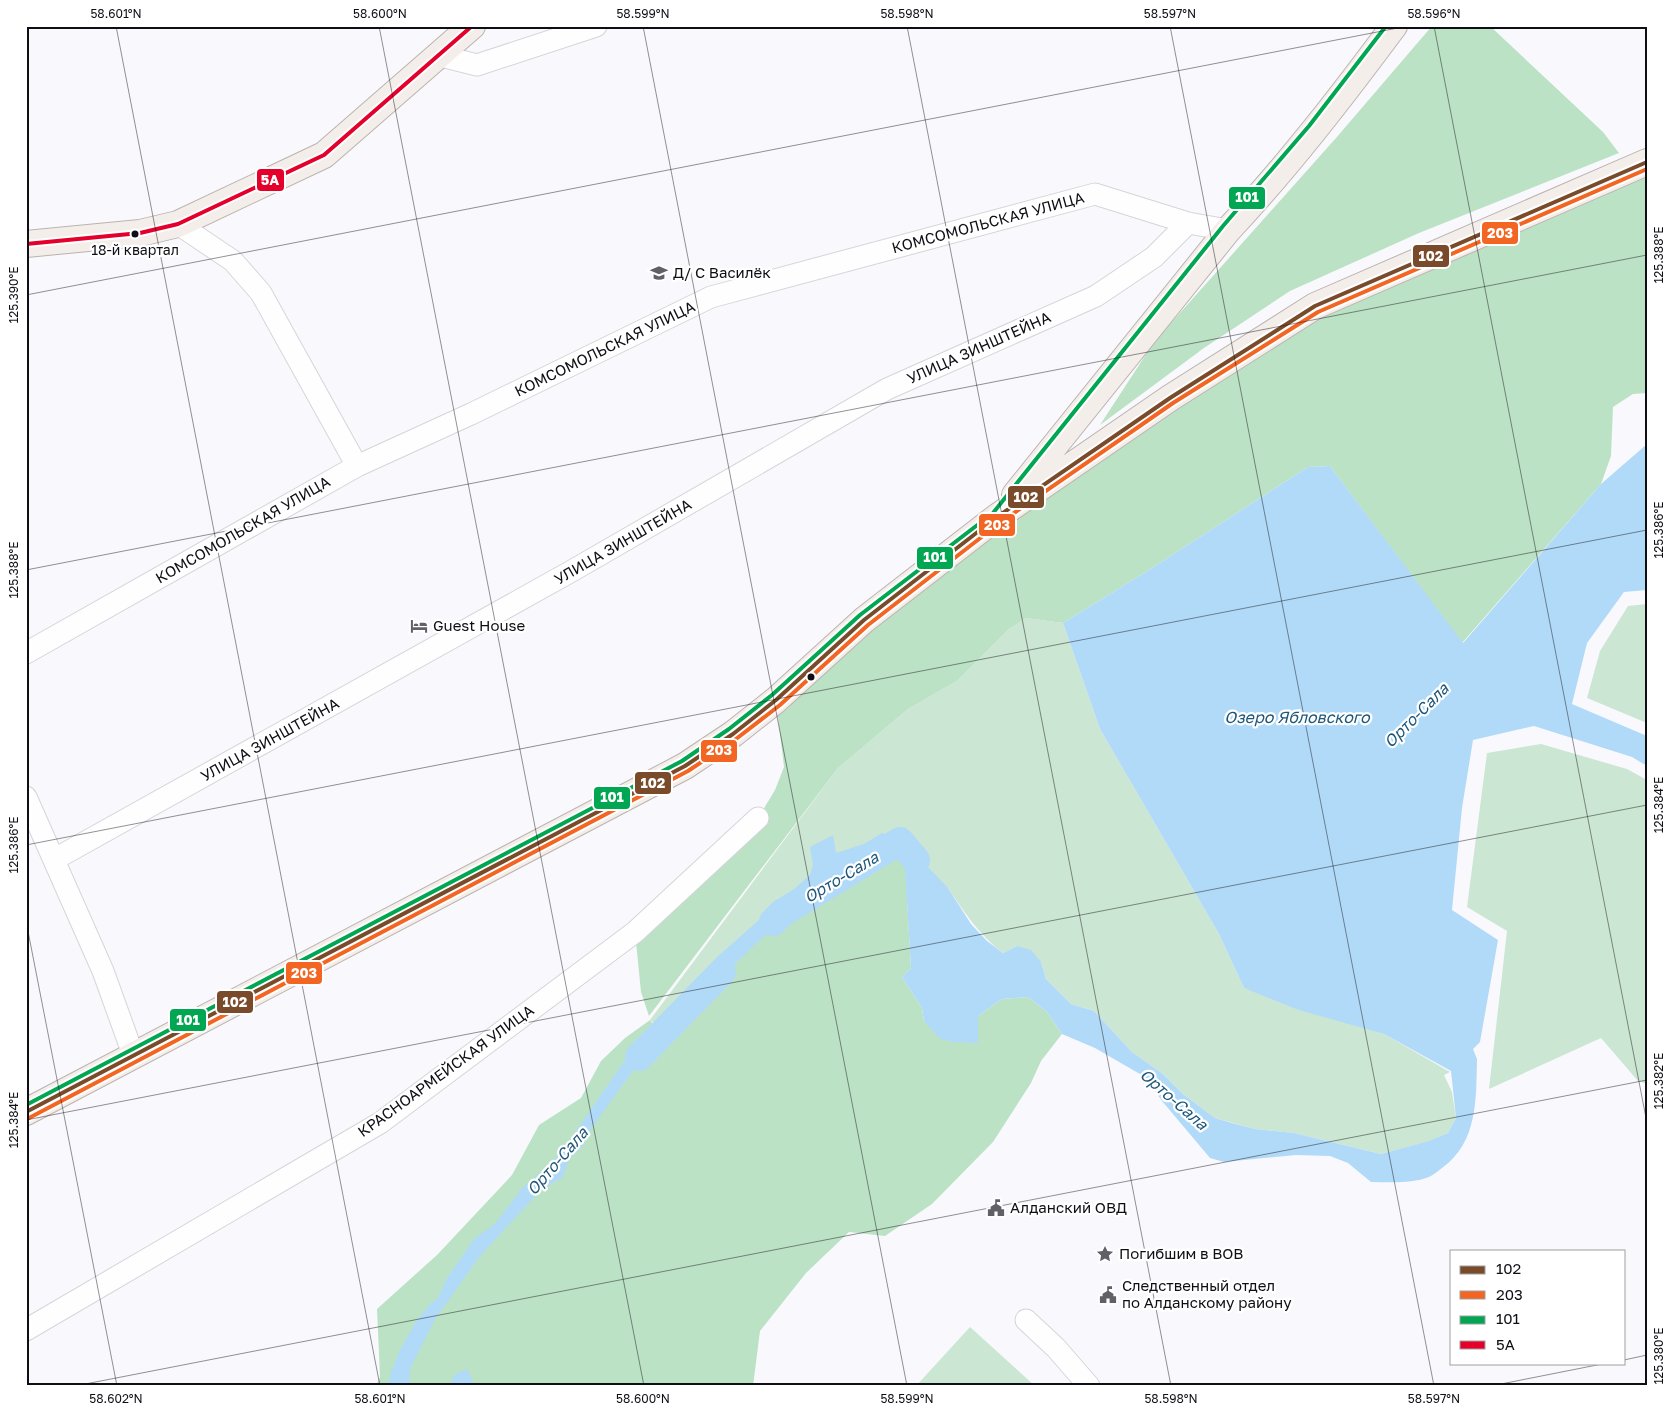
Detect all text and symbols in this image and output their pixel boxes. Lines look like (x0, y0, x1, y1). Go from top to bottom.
text: 58.601°N (90, 6, 142, 21)
text: 58.600°N (353, 6, 407, 21)
text: 58.599°N (616, 6, 670, 21)
text: 58.598°N (880, 6, 934, 21)
text: 58.597°N (1144, 6, 1196, 21)
text: 58.596°N (1407, 6, 1461, 21)
line badge: 5А (256, 168, 285, 192)
text: 5А (261, 171, 279, 188)
line badge: 101 (1228, 186, 1266, 210)
street label: КОМСОМОЛЬСКАЯ УЛИЦА (890, 188, 1086, 256)
text: 101 (1235, 188, 1259, 205)
line badge: 203 (1481, 221, 1519, 245)
text: 203 (1487, 224, 1513, 241)
text: 125.388°E (1651, 226, 1666, 284)
marker: 18-й квартал (130, 229, 140, 239)
place label: 18-й квартал (91, 241, 179, 258)
line badge: 102 (1412, 244, 1450, 268)
text: 102 (1419, 247, 1444, 264)
school or university icon: Д/ С Василёк (649, 263, 669, 283)
place label: Д/ С Василёк (673, 263, 771, 281)
text: 125.390°E (6, 266, 21, 324)
street label: КОМСОМОЛЬСКАЯ УЛИЦА (511, 297, 698, 400)
street label: УЛИЦА ЗИНШТЕЙНА (904, 307, 1053, 387)
street label: КОМСОМОЛЬСКАЯ УЛИЦА (152, 472, 333, 587)
line badge: 102 (1007, 485, 1045, 509)
text: 102 (1014, 488, 1039, 505)
street label: УЛИЦА ЗИНШТЕЙНА (551, 495, 694, 588)
text: 125.386°E (1651, 502, 1666, 558)
line badge: 203 (978, 513, 1016, 537)
text: 203 (984, 516, 1010, 533)
text: 125.388°E (6, 541, 21, 599)
line badge: 101 (916, 546, 954, 570)
text: 101 (923, 548, 947, 565)
hotel icon: Guest House (409, 616, 429, 636)
place label: Guest House (433, 616, 525, 634)
unlabelled marker (806, 672, 816, 682)
water label: Орто-Сала (1380, 678, 1453, 751)
street label: УЛИЦА ЗИНШТЕЙНА (197, 694, 342, 785)
water label: Озеро Ябловского (1224, 707, 1371, 727)
line badge: 203 (700, 739, 738, 763)
text: 203 (706, 741, 732, 758)
line badge: 102 (634, 771, 672, 795)
text: 102 (641, 774, 666, 791)
text: 125.384°E (1651, 777, 1666, 833)
line badge: 101 (593, 786, 631, 810)
text: 101 (600, 788, 624, 805)
text: 125.386°E (6, 817, 21, 873)
water label: Орто-Сала (800, 847, 883, 907)
line badge: 203 (285, 961, 323, 985)
text: 203 (291, 964, 317, 981)
line badge: 102 (216, 990, 254, 1014)
text: 102 (223, 993, 248, 1010)
street label: КРАСНОАРМЕЙСКАЯ УЛИЦА (354, 1000, 537, 1140)
line badge: 101 (169, 1008, 207, 1032)
text: 101 (176, 1011, 200, 1028)
text: 125.382°E (1651, 1053, 1666, 1109)
water label: Орто-Сала (1136, 1064, 1213, 1134)
text: 125.384°E (6, 1092, 21, 1148)
water label: Орто-Сала (522, 1122, 592, 1199)
public building icon: Алданский ОВД (986, 1198, 1006, 1218)
place label: Алданский ОВД (1010, 1198, 1127, 1216)
place icon: Погибшим в ВОВ (1095, 1244, 1115, 1264)
place label: Погибшим в ВОВ (1119, 1244, 1243, 1262)
legend (1450, 1250, 1626, 1364)
text: 102 (1496, 1259, 1521, 1277)
place label: Следственный отдел по Алданскому району (1122, 1276, 1292, 1311)
public building icon: Следственный отдел по Алданскому району (1098, 1285, 1118, 1305)
text: 203 (1496, 1285, 1523, 1303)
text: 101 (1496, 1309, 1520, 1327)
text: 125.380°E (1651, 1327, 1666, 1385)
text: 5А (1496, 1335, 1515, 1353)
text: 58.602°N (89, 1391, 143, 1406)
text: 58.601°N (354, 1391, 406, 1406)
text: 58.600°N (616, 1391, 670, 1406)
text: 58.599°N (880, 1391, 934, 1406)
text: 58.598°N (1144, 1391, 1198, 1406)
text: 58.597°N (1408, 1391, 1460, 1406)

